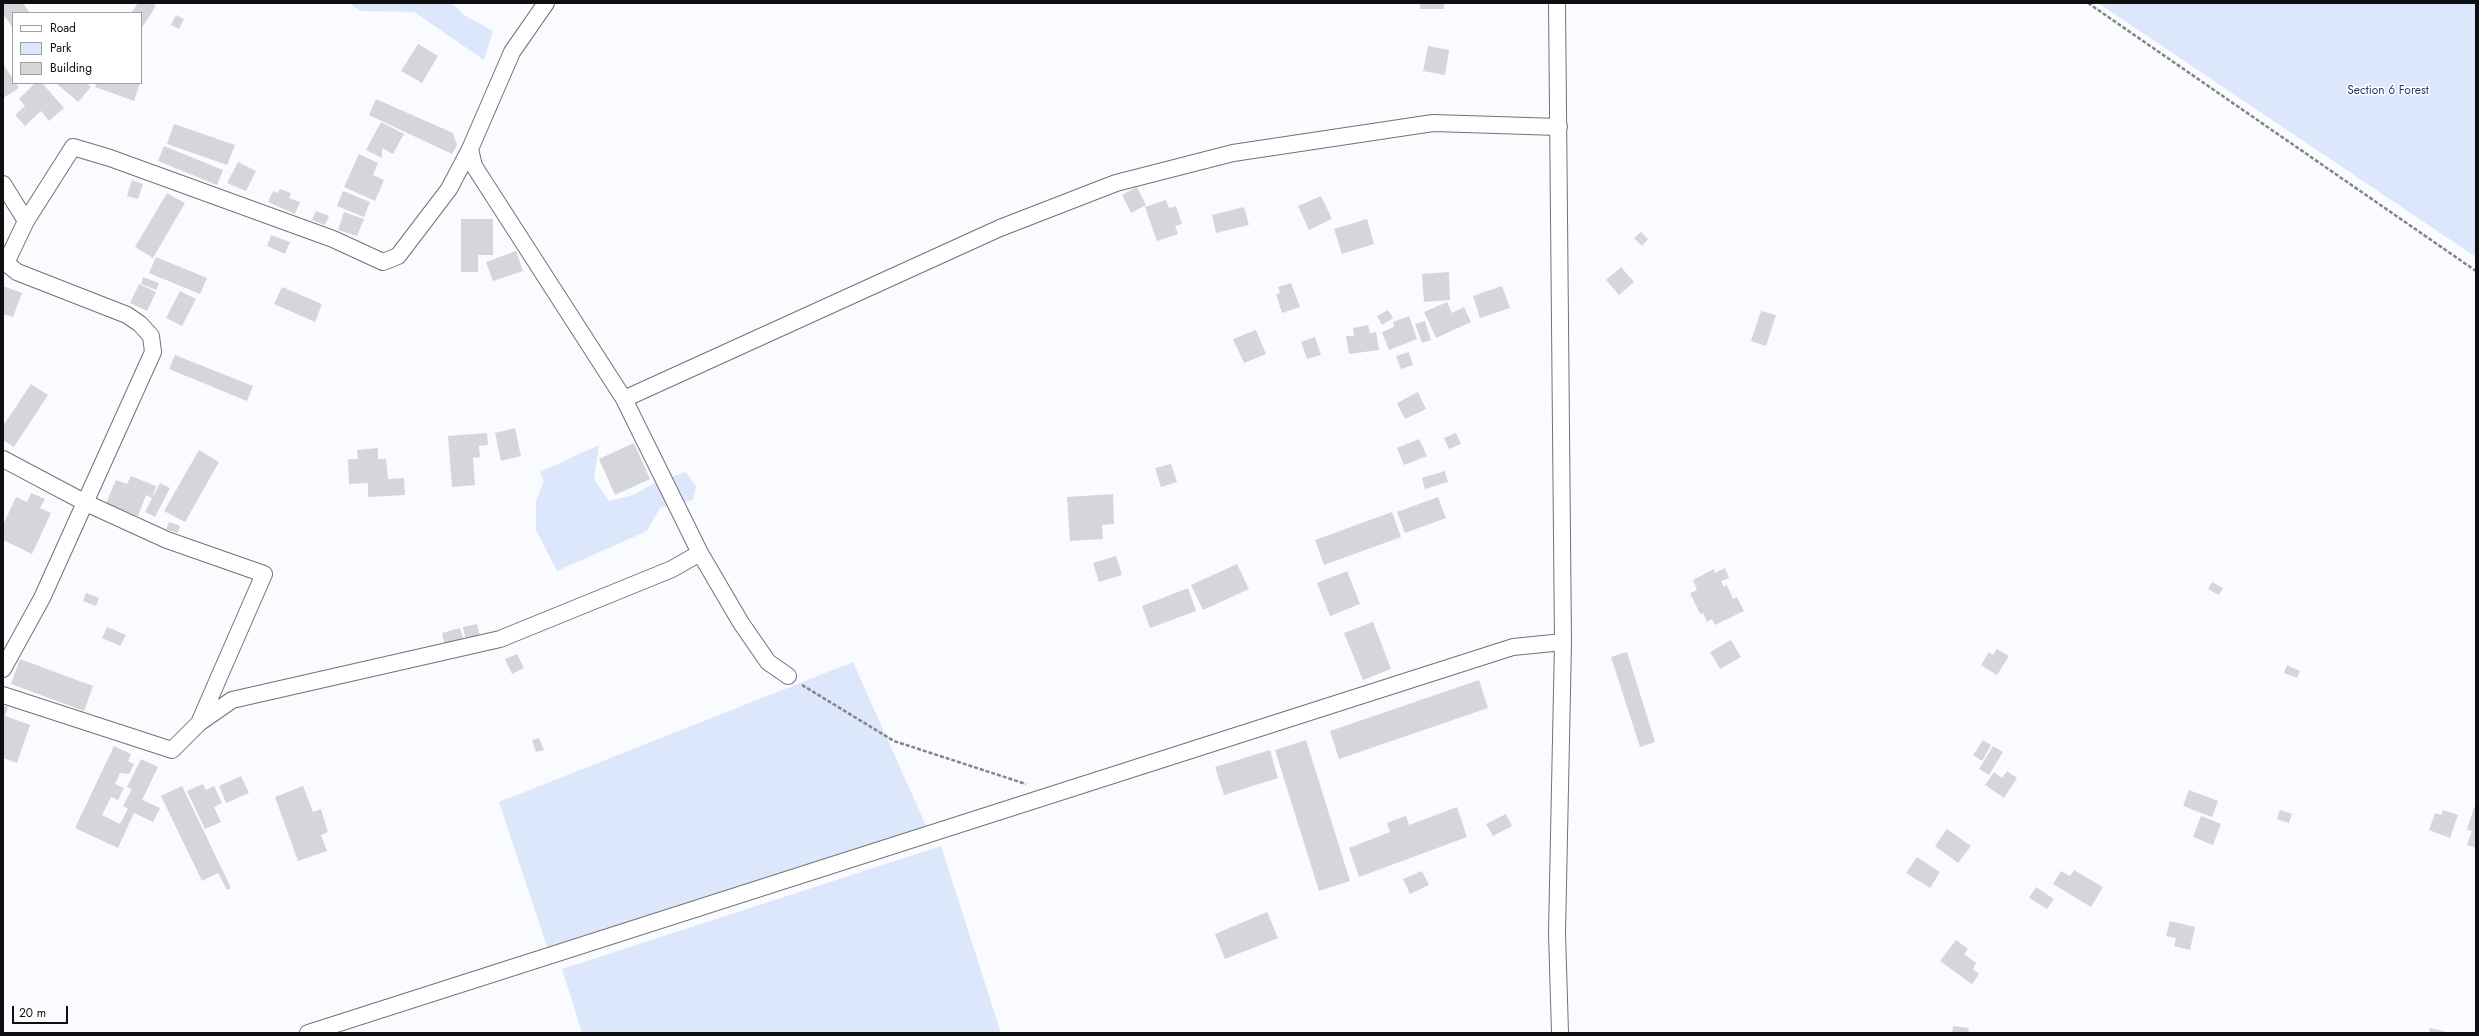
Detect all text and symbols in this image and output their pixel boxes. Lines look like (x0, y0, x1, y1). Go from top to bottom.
legend (12, 12, 142, 84)
text: Road (50, 19, 76, 37)
text: Park (50, 39, 71, 57)
text: Building (50, 59, 92, 77)
park label: Section 6 Forest (2347, 84, 2429, 98)
scale bar (14, 998, 70, 1024)
text: 20 m (19, 1004, 46, 1022)

